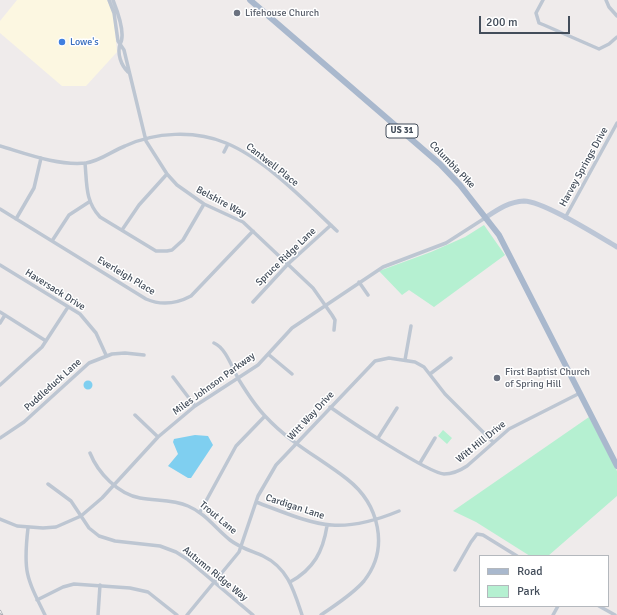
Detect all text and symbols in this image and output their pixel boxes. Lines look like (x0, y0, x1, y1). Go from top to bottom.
place label: Lifehouse Church (245, 7, 319, 19)
marker: Lifehouse Church (232, 8, 242, 18)
scale bar (481, 8, 572, 34)
text: 200 m (486, 15, 518, 30)
place label: Lowe's (70, 36, 99, 48)
marker: Lowe's (57, 37, 67, 47)
road number: US 31 (386, 124, 418, 138)
street label: Harvey Springs Drive (557, 125, 611, 209)
street label: Columbia Pike (427, 139, 477, 191)
street label: Cantwell Place (243, 141, 301, 189)
street label: Belshire Way (194, 184, 248, 220)
street label: Spruce Ridge Lane (253, 225, 319, 289)
street label: Everleigh Place (95, 254, 157, 298)
street label: Haversack Drive (23, 267, 87, 313)
street label: Miles Johnson Parkway (170, 350, 258, 418)
street label: Puddleduck Lane (22, 356, 84, 414)
place label: First Baptist Church of Spring Hill (505, 366, 590, 390)
marker: First Baptist Church of Spring Hill (492, 373, 502, 383)
street label: Witt Way Drive (285, 389, 337, 443)
street label: Witt Hill Drive (454, 418, 508, 466)
street label: Cardigan Lane (264, 492, 326, 522)
street label: Trout Lane (197, 499, 239, 537)
street label: Autumn Ridge Way (180, 544, 250, 604)
legend (479, 555, 609, 607)
text: Road (517, 564, 543, 579)
text: Park (517, 584, 540, 599)

